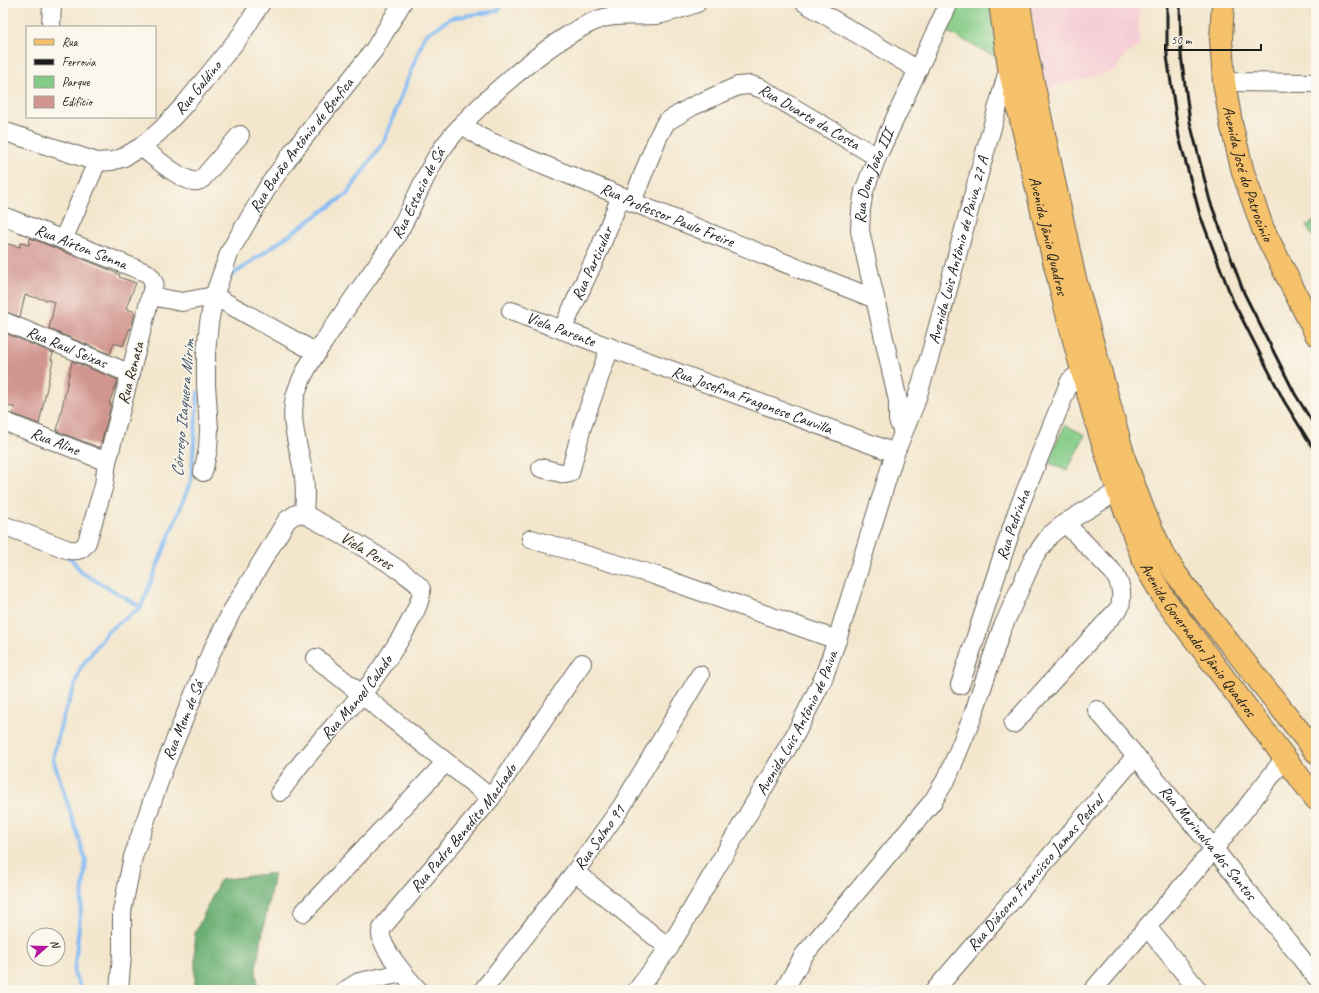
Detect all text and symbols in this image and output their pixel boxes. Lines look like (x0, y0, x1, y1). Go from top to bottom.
legend (26, 26, 156, 118)
scale bar (1165, 26, 1261, 52)
text: 50 m (1171, 32, 1193, 48)
text: Rua (62, 34, 79, 50)
text: Ferrovia (62, 54, 96, 70)
street label: Rua Galdino (170, 55, 228, 119)
street label: Rua Barão Antônio de Benfica (245, 73, 359, 216)
text: Parque (62, 74, 91, 90)
street label: Rua Duarte da Costa (755, 79, 864, 155)
text: Edifício (62, 94, 94, 110)
street label: Avenida José do Patrocínio (1218, 105, 1279, 247)
street label: Rua Dom João III (850, 123, 900, 224)
street label: Rua Estacio de Sá (387, 143, 451, 242)
street label: Avenida Luis Antônio de Paiva, 27 A (924, 153, 994, 346)
street label: Avenida Jânio Quadros (1024, 175, 1072, 299)
street label: Rua Professor Paulo Freire (597, 179, 738, 252)
street label: Rua Aírton Senna (32, 220, 131, 275)
street label: Rua Particular (567, 223, 618, 304)
street label: Viela Parente (524, 308, 600, 352)
street label: Rua Raul Seixas (24, 322, 111, 374)
water label: Córrego Itaquera Mirim (167, 337, 200, 478)
street label: Rua Renata (113, 338, 149, 406)
street label: Rua Josefina Fragonese Cauvilla (669, 361, 836, 439)
street label: Rua Aline (28, 423, 84, 461)
street label: Rua Pedrinha (992, 485, 1036, 562)
street label: Viela Peres (337, 527, 398, 575)
street label: Avenida Governador Jânio Quadros (1135, 559, 1261, 722)
street label: Avenida Luis Antônio de Paiva (752, 647, 843, 799)
street label: Rua Manoel Calado (317, 650, 398, 744)
street label: Rua Mem de Sá (158, 676, 209, 763)
street label: Rua Padre Benedito Machado (406, 758, 522, 896)
street label: Rua Marinalva dos Santos (1155, 781, 1262, 905)
street label: Rua Diácono Francisco Jamas Pedral (963, 789, 1110, 955)
street label: Rua Salmo 91 (570, 800, 630, 874)
north arrow (26, 927, 66, 967)
text: N (48, 938, 64, 951)

